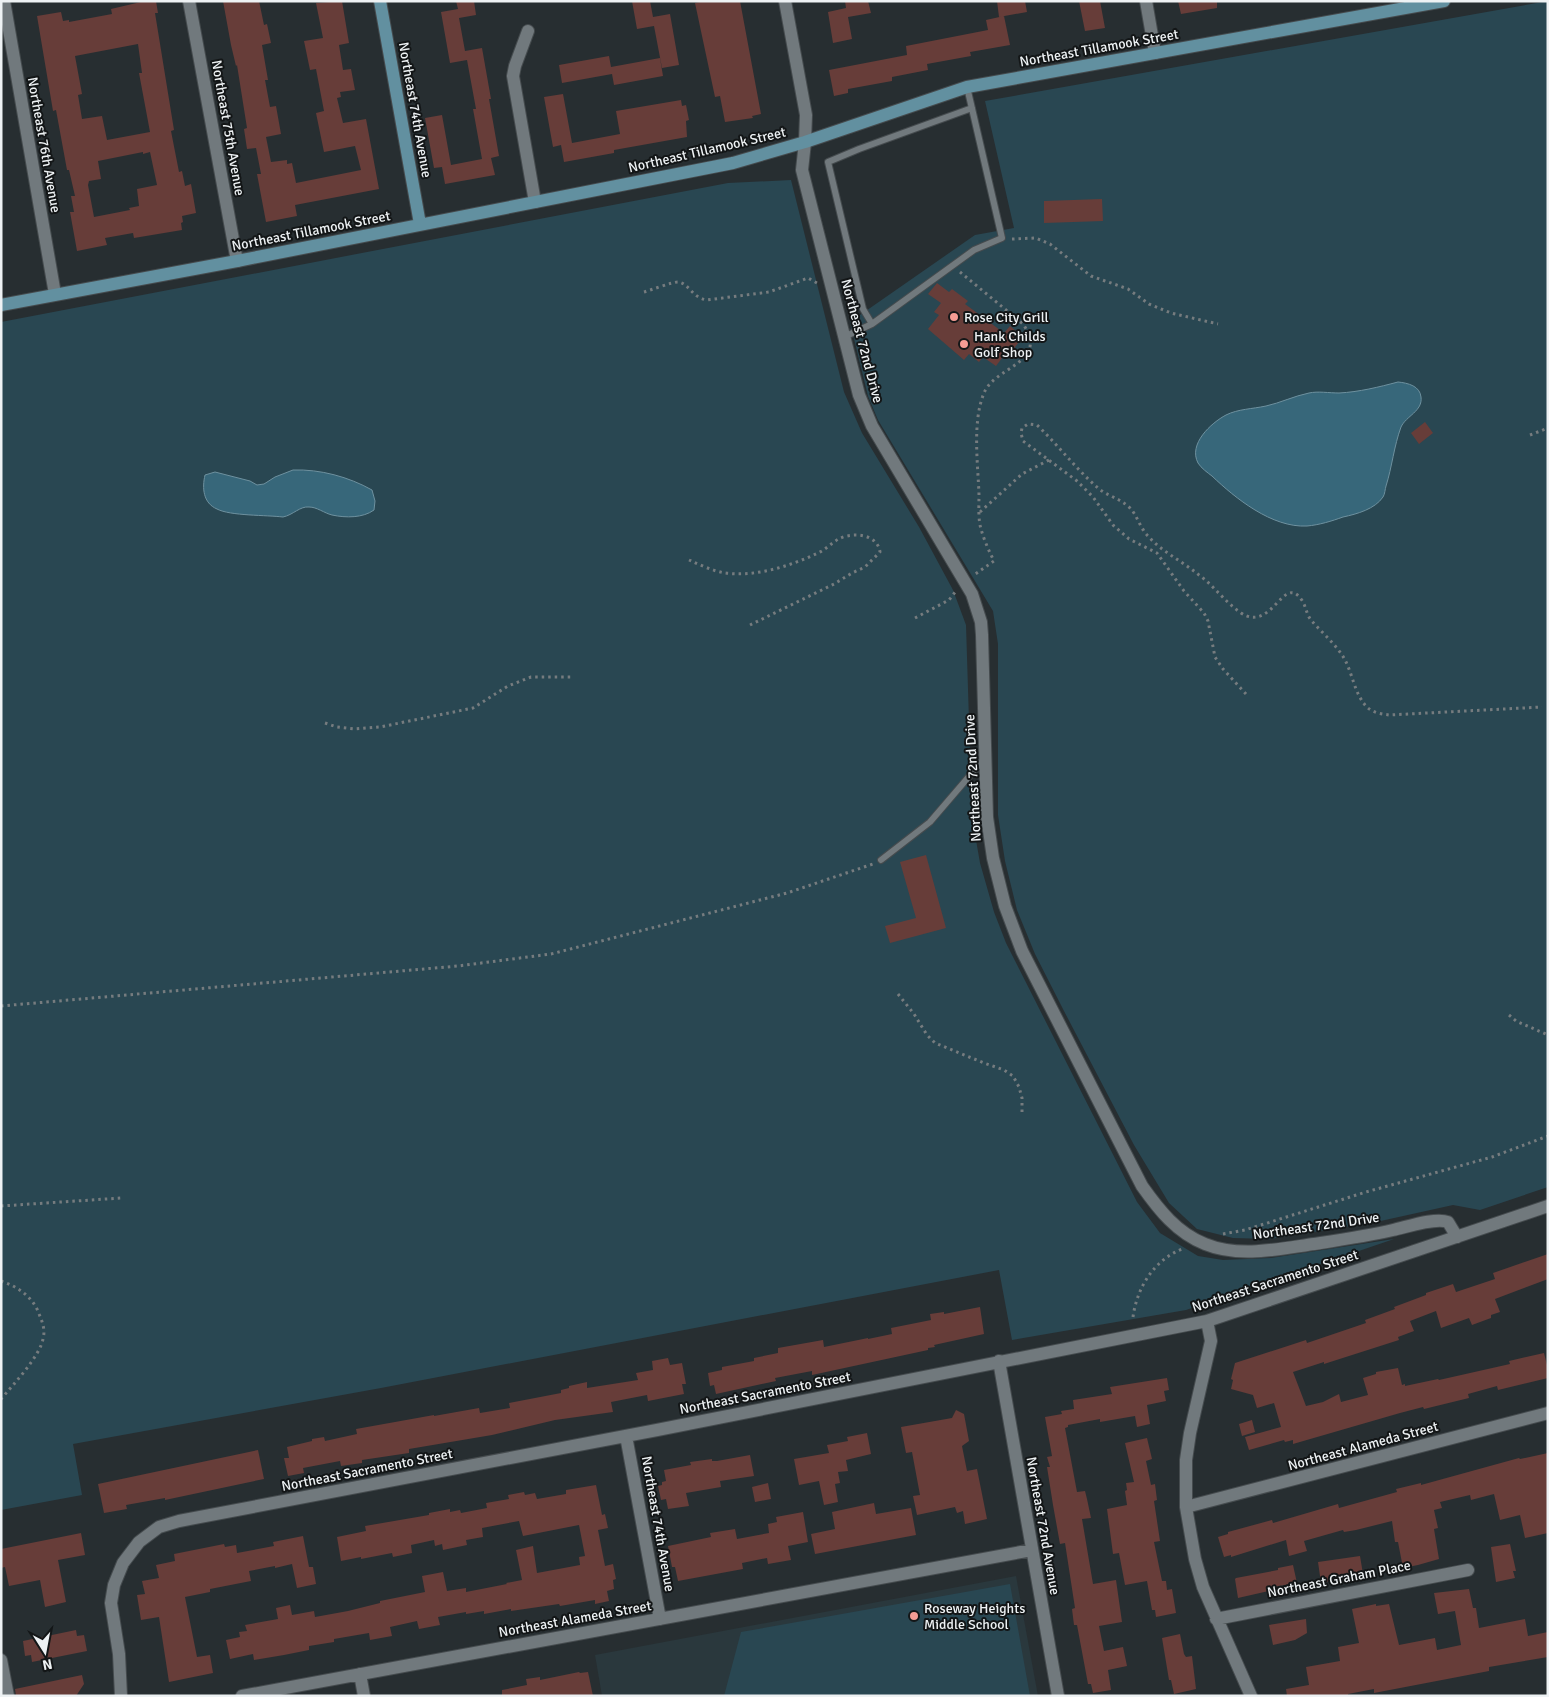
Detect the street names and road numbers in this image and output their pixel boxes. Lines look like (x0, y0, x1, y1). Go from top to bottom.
street label: Northeast Tillamook Street (1018, 26, 1180, 70)
street label: Northeast 74th Avenue (395, 41, 435, 179)
street label: Northeast 75th Avenue (208, 59, 248, 197)
street label: Northeast 76th Avenue (24, 76, 64, 214)
street label: Northeast Tillamook Street (627, 124, 788, 176)
street label: Northeast Tillamook Street (230, 207, 392, 255)
street label: Northeast 72nd Drive (837, 277, 887, 405)
street label: Northeast 72nd Drive (961, 714, 985, 842)
street label: Northeast 72nd Drive (1252, 1209, 1380, 1243)
street label: Northeast Sacramento Street (1190, 1246, 1360, 1316)
street label: Northeast Sacramento Street (678, 1368, 852, 1418)
street label: Northeast Alameda Street (1286, 1418, 1440, 1474)
street label: Northeast Sacramento Street (280, 1445, 454, 1495)
street label: Northeast 74th Avenue (638, 1455, 678, 1593)
street label: Northeast 72nd Avenue (1022, 1456, 1064, 1596)
street label: Northeast Graham Place (1266, 1557, 1412, 1601)
street label: Northeast Alameda Street (497, 1597, 653, 1641)

